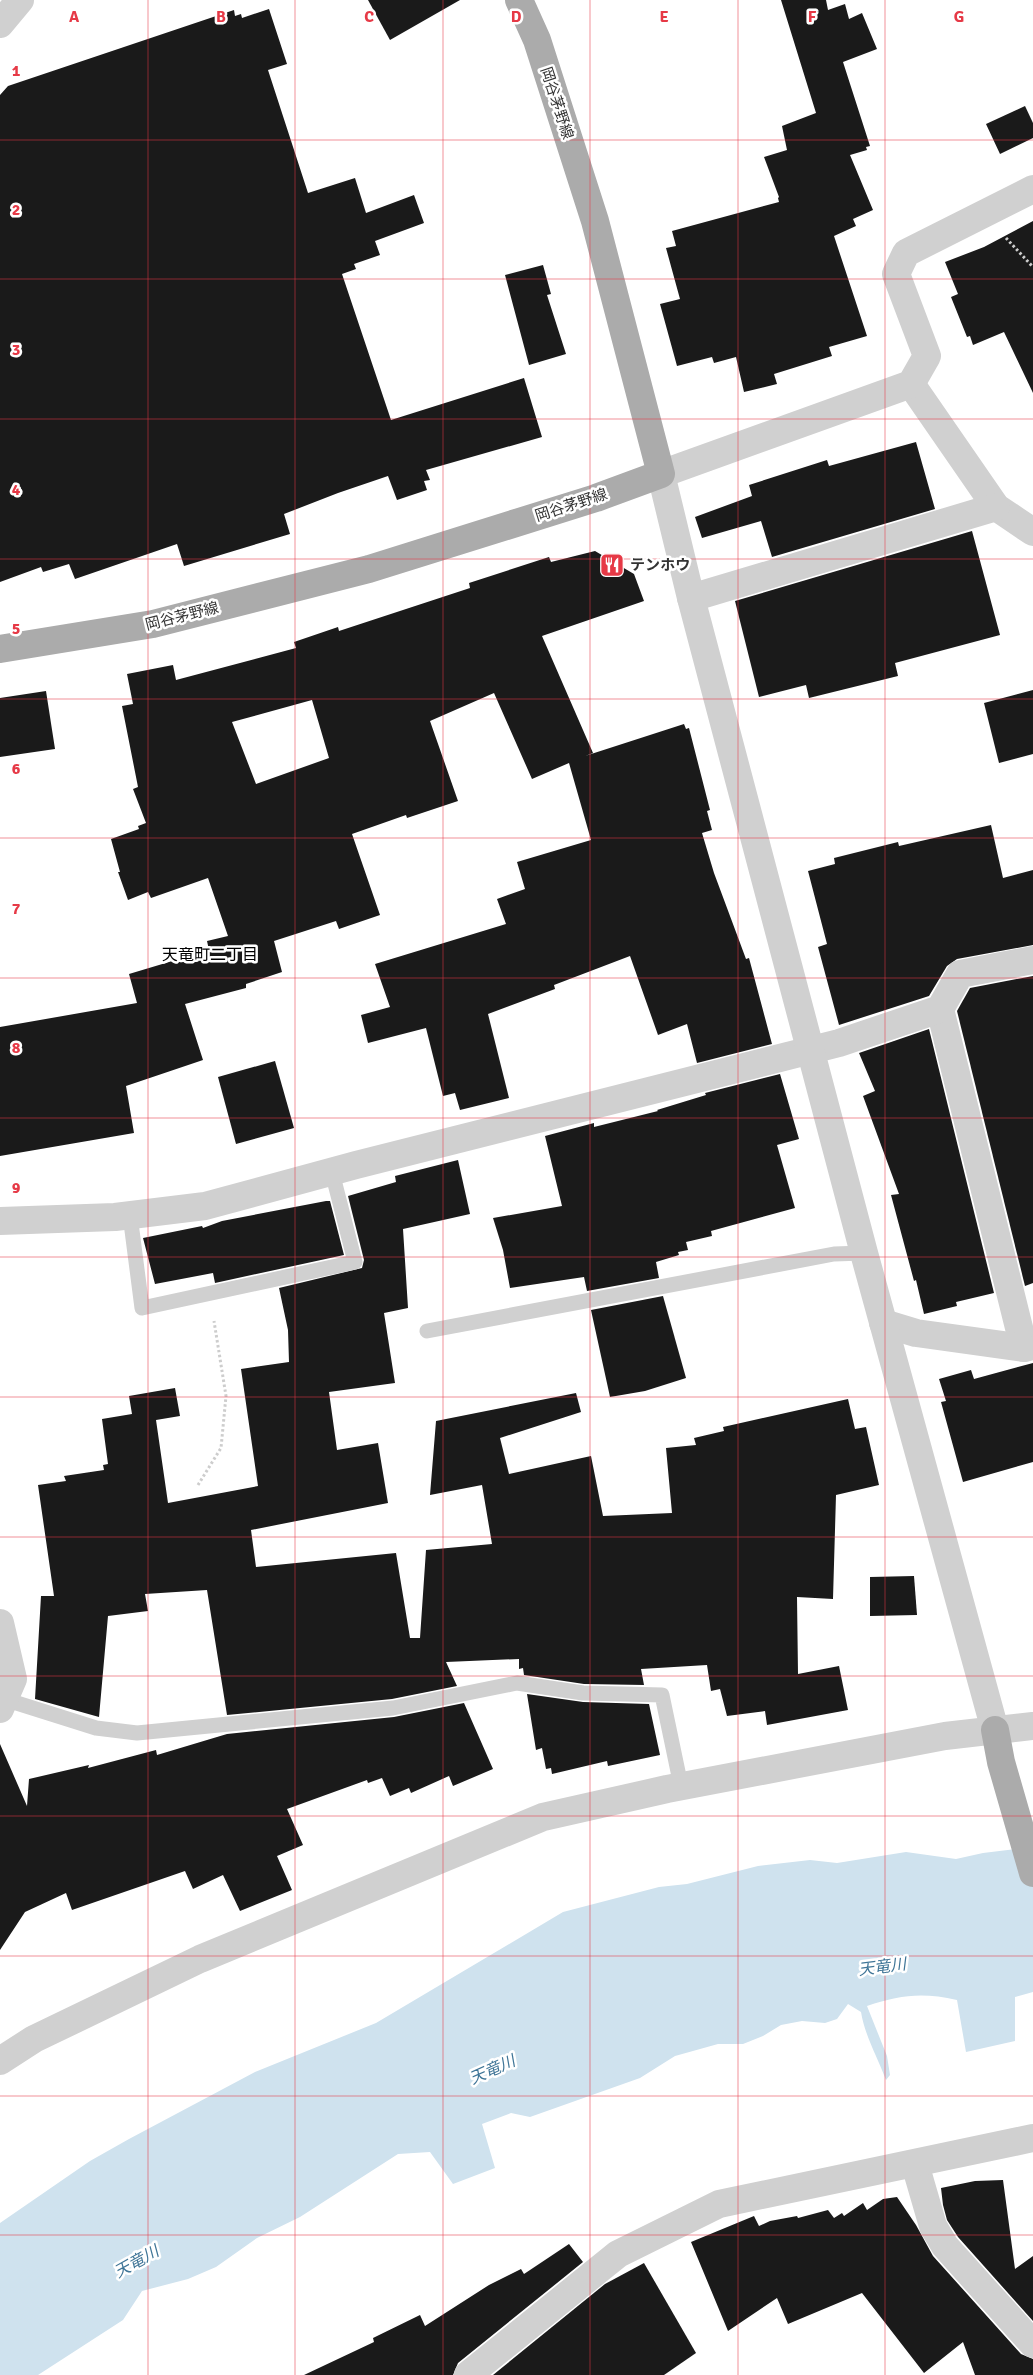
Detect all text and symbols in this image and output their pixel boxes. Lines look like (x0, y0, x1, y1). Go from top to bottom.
text: A (69, 7, 80, 27)
text: B (216, 7, 226, 27)
text: C (364, 7, 374, 27)
text: D (511, 7, 522, 27)
text: E (659, 7, 669, 27)
text: F (808, 7, 817, 27)
text: G (954, 7, 964, 27)
text: 1 (12, 61, 21, 81)
street label: 岡谷茅野線 (537, 65, 577, 141)
text: 2 (12, 200, 20, 220)
text: 3 (12, 340, 20, 360)
text: 4 (12, 480, 21, 500)
street label: 岡谷茅野線 (533, 485, 609, 525)
restaurant icon: テンホウ (599, 552, 625, 578)
place label: テンホウ (630, 556, 690, 574)
street label: 岡谷茅野線 (143, 598, 221, 634)
text: 5 (12, 619, 20, 639)
text: 6 (12, 759, 21, 779)
text: 7 (12, 899, 21, 919)
district label: 天竜町二丁目 (162, 945, 258, 965)
text: 8 (12, 1038, 21, 1058)
text: 9 (12, 1178, 21, 1198)
water label: 天竜川 (857, 1954, 909, 1980)
water label: 天竜川 (466, 2050, 520, 2089)
water label: 天竜川 (111, 2241, 164, 2282)

